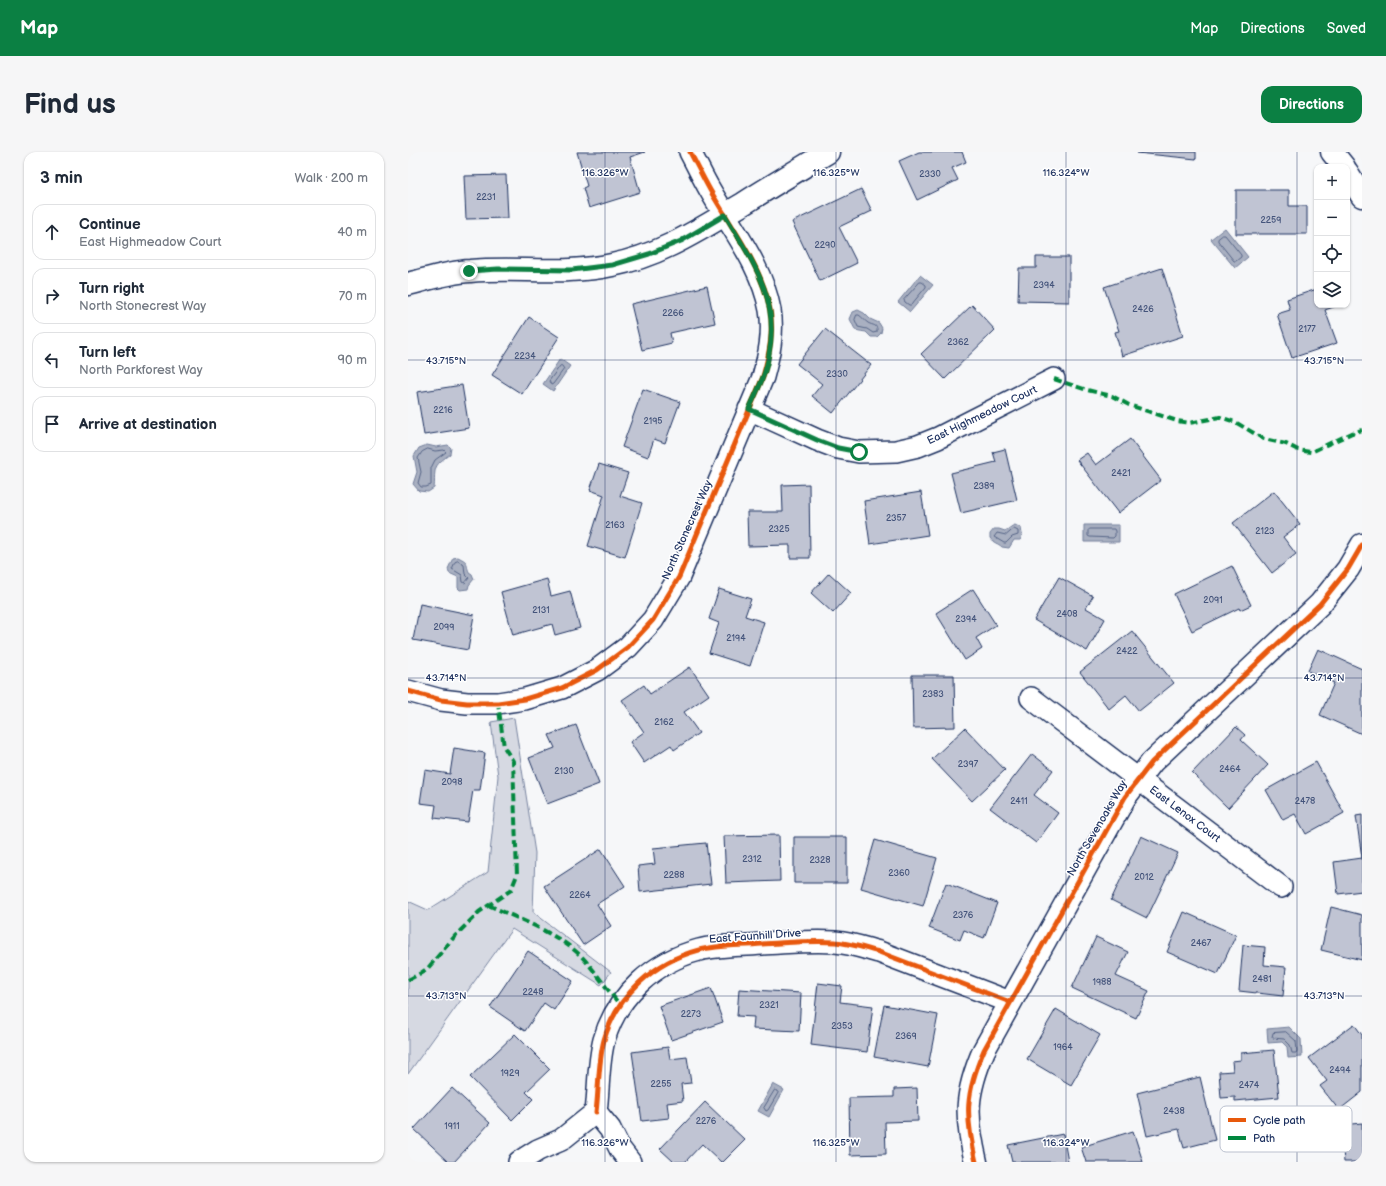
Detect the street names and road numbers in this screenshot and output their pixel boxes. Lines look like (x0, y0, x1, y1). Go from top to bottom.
street label: East Highmeadow Court (925, 382, 1040, 447)
street label: North Stonecrest Way (659, 478, 715, 582)
street label: North Sevenoaks Way (1064, 778, 1130, 878)
street label: East Lenox Court (1147, 783, 1224, 845)
street label: East Faunhill Drive (708, 926, 802, 946)

